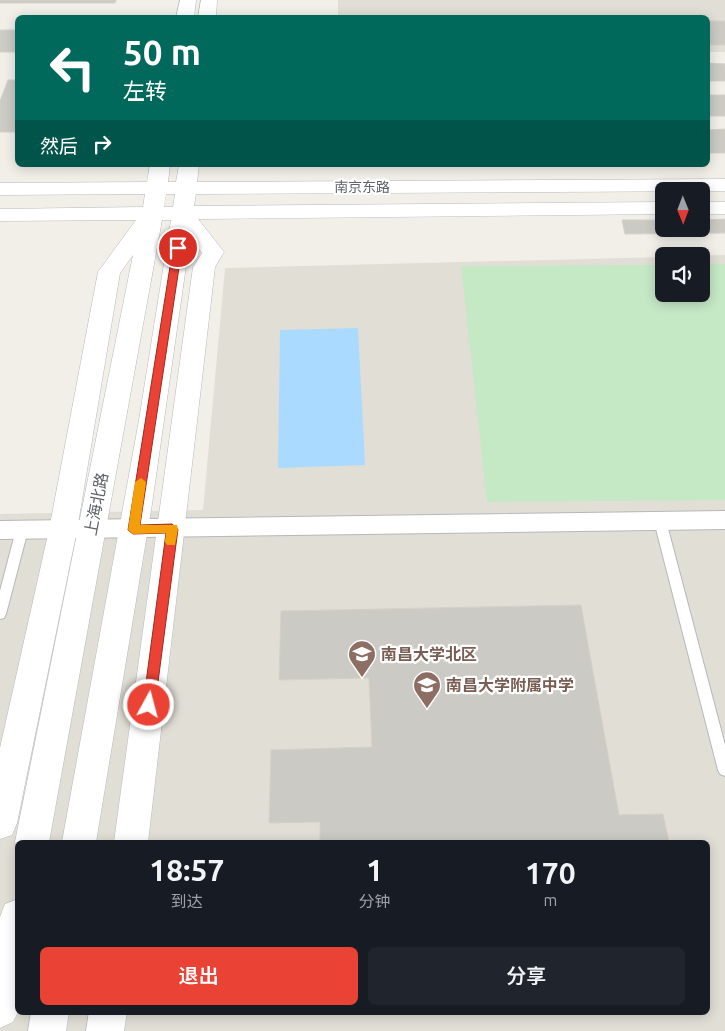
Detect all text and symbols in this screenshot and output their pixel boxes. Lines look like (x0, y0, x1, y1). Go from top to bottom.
text: 50 m (123, 32, 201, 72)
icon: left (40, 35, 105, 100)
text: 左转 (123, 78, 167, 103)
icon: right (88, 130, 116, 158)
text: 然后 (40, 135, 78, 157)
street label: 南京东路 (334, 179, 390, 195)
north arrow (655, 182, 710, 238)
map controls (655, 182, 710, 302)
pin (157, 227, 199, 269)
icon: arrive (164, 234, 192, 262)
button: sound (655, 247, 710, 302)
street label: 上海北路 (81, 471, 111, 537)
school or university icon: 南昌大学北区 (347, 639, 377, 678)
place label: 南昌大学北区 (381, 645, 477, 663)
school or university icon: 南昌大学附属中学 (412, 670, 442, 709)
place label: 南昌大学附属中学 (446, 676, 574, 694)
position arrow (122, 678, 174, 730)
text: 18:57 (149, 853, 224, 887)
text: 1 (366, 853, 383, 887)
text: 170 (525, 856, 576, 890)
text: m (543, 891, 557, 909)
text: 到达 (171, 892, 203, 910)
text: 分钟 (359, 892, 391, 910)
button: 退出 (40, 947, 358, 1005)
button: 分享 (368, 947, 685, 1005)

